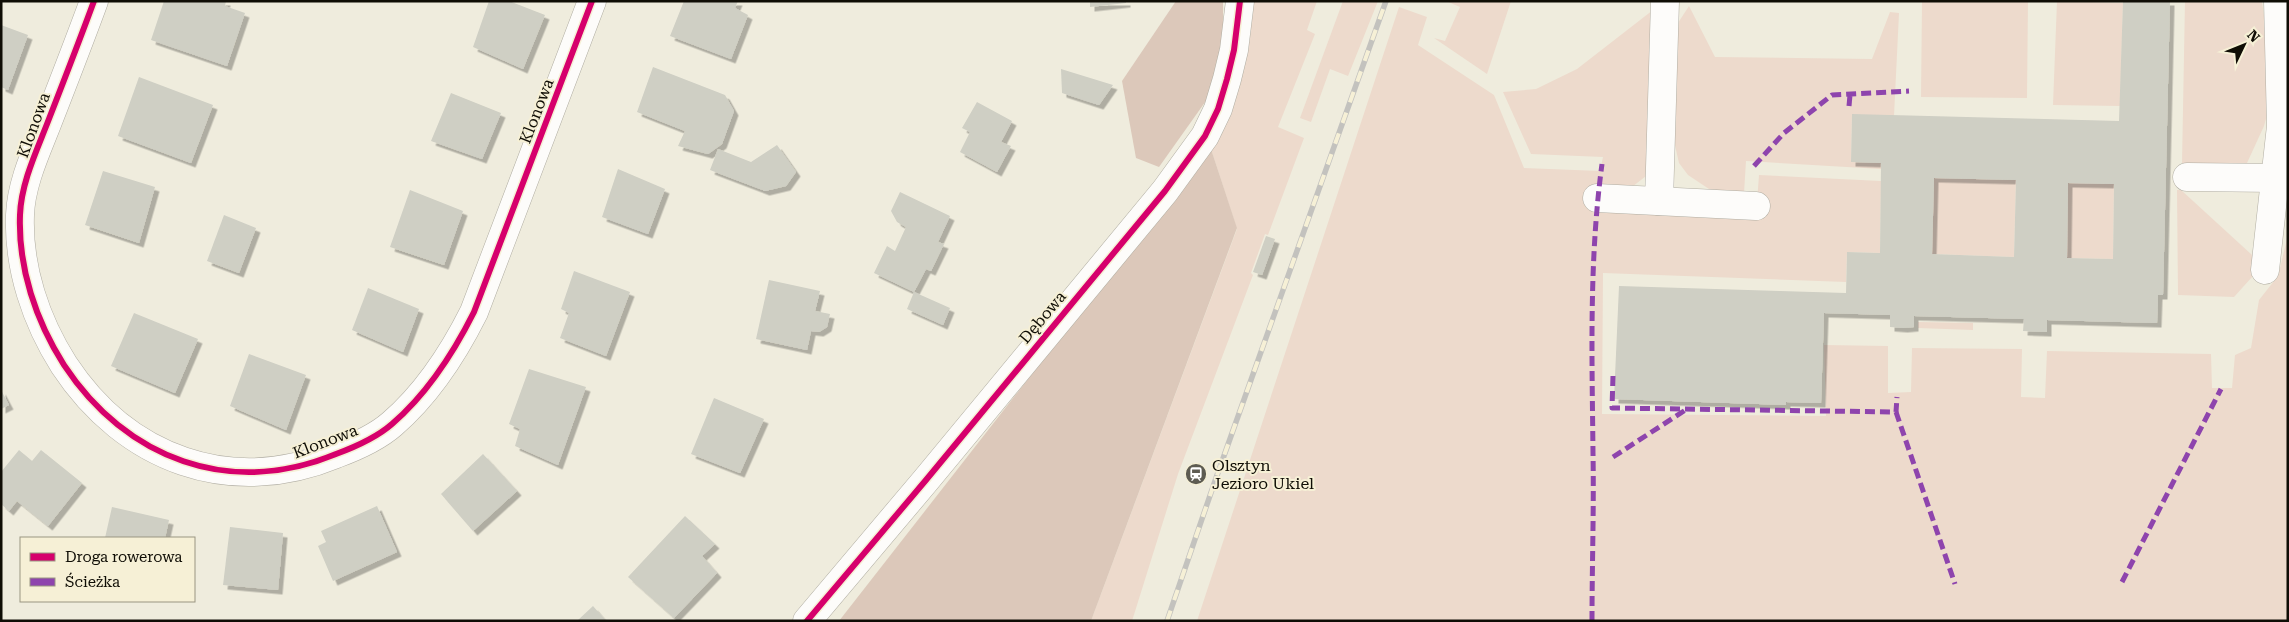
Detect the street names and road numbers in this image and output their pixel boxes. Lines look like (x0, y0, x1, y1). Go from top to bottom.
street label: Klonowa (515, 76, 558, 146)
street label: Klonowa (13, 90, 54, 160)
street label: Dębowa (1015, 287, 1070, 347)
street label: Klonowa (290, 420, 361, 463)

